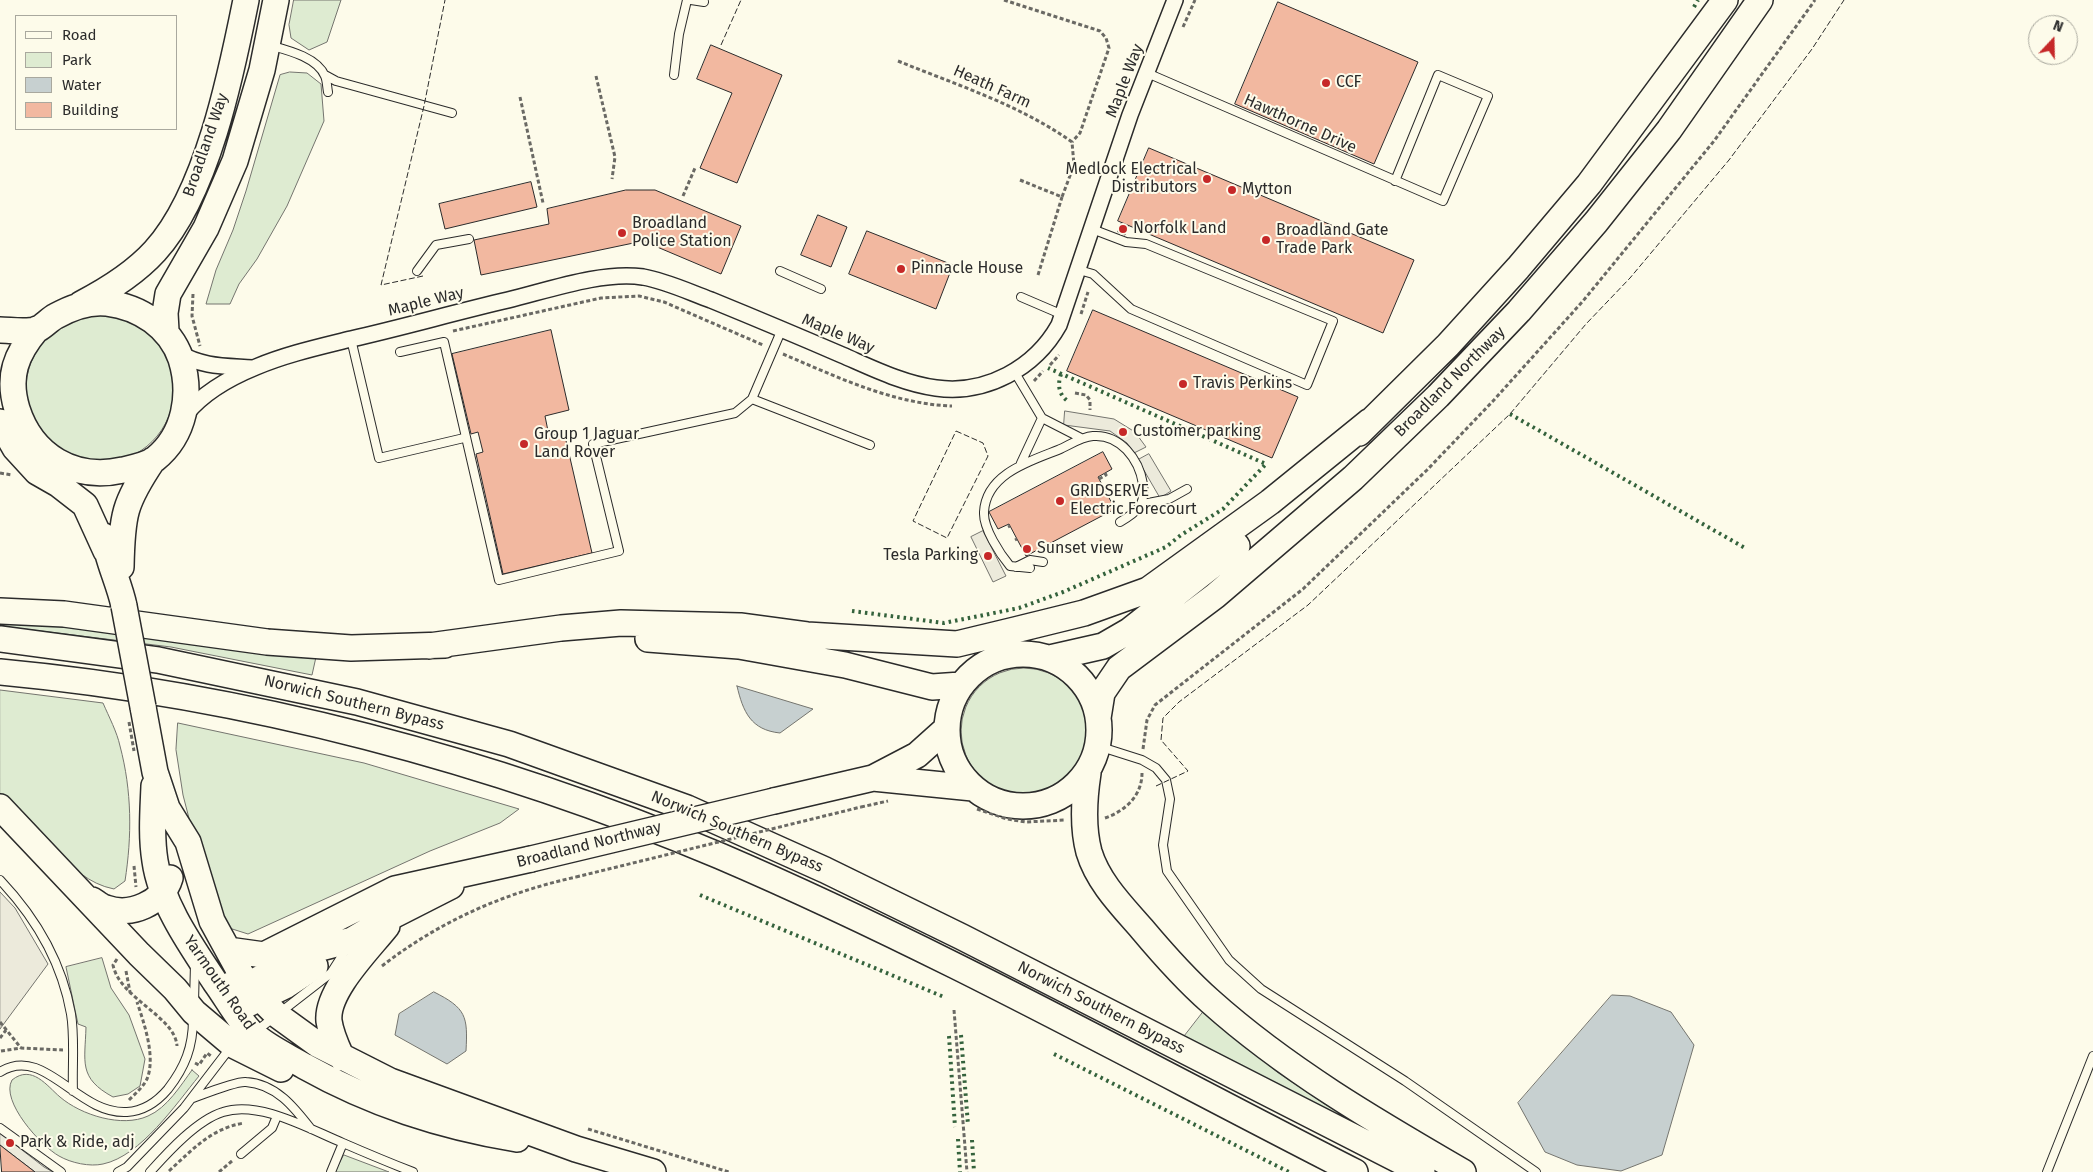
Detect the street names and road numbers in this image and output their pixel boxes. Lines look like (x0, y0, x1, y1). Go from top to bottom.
street label: Maple Way (1102, 41, 1148, 121)
street label: Heath Farm (950, 61, 1034, 113)
street label: Broadland Way (179, 91, 233, 199)
street label: Hawthorne Drive (1241, 91, 1359, 157)
street label: Maple Way (386, 283, 466, 321)
street label: Maple Way (799, 310, 877, 358)
street label: Broadland Northway (1391, 323, 1509, 441)
street label: Norwich Southern Bypass (262, 671, 446, 735)
street label: Norwich Southern Bypass (648, 787, 826, 877)
street label: Broadland Northway (515, 818, 663, 872)
street label: Yarmouth Road (179, 932, 259, 1034)
street label: Norwich Southern Bypass (1014, 957, 1188, 1059)

